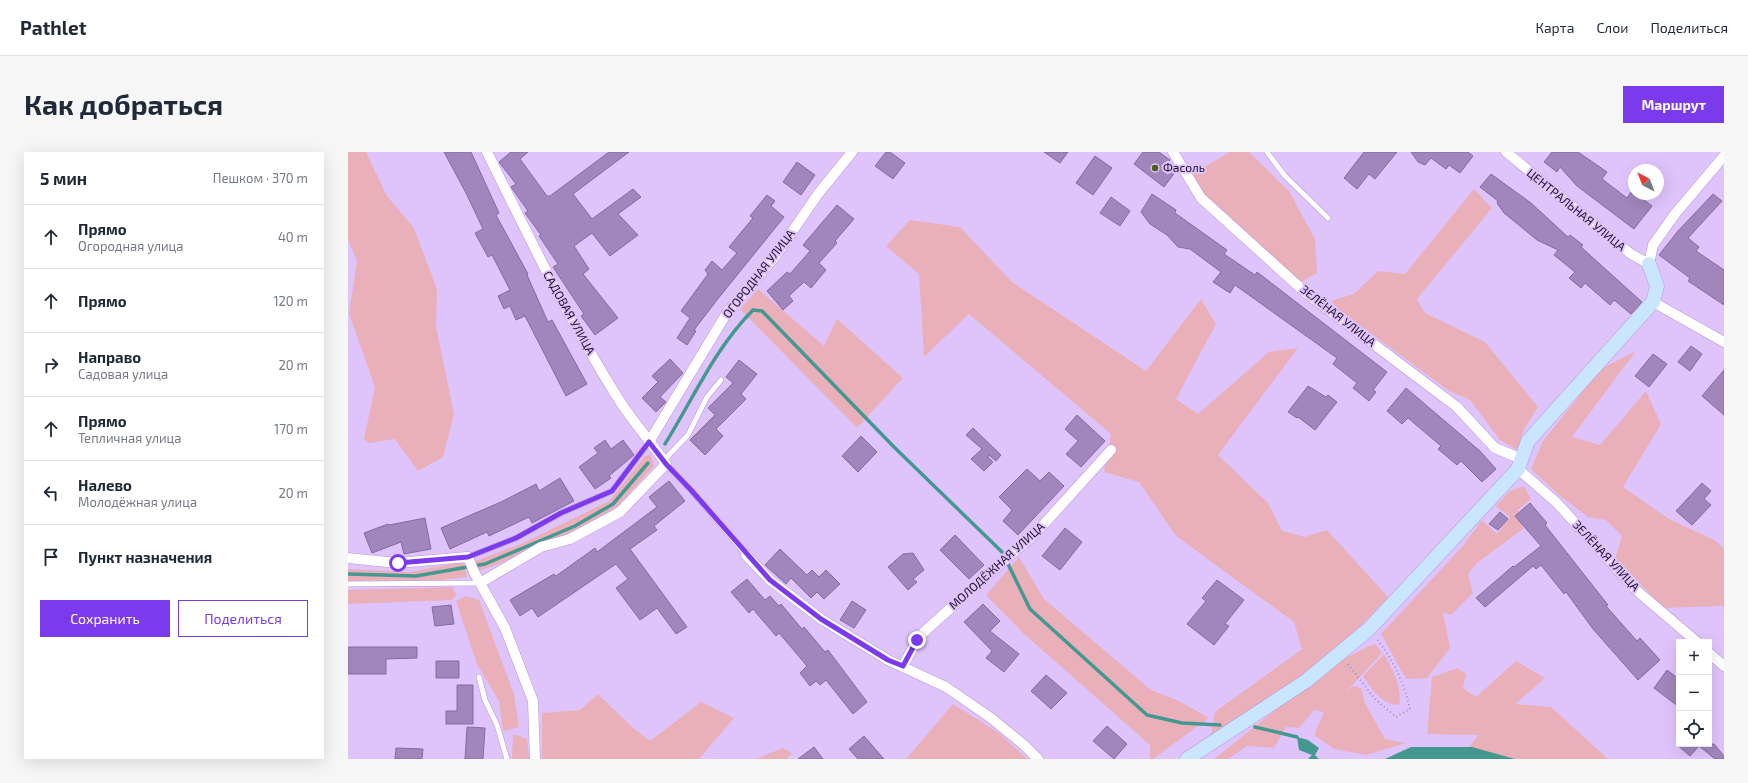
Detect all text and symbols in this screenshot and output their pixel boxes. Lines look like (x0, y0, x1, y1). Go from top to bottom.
text: Pathlet (20, 16, 86, 39)
text: Карта (1535, 19, 1574, 36)
text: Слои (1596, 19, 1628, 36)
text: Поделиться (1650, 19, 1728, 36)
button: Маршрут (1623, 86, 1724, 123)
text: Как добраться (24, 87, 223, 121)
place label: Фасоль (1163, 160, 1205, 174)
marker: Фасоль (1150, 163, 1160, 173)
north arrow (1628, 164, 1664, 200)
street label: ЦЕНТРАЛЬНАЯ УЛИЦА (1524, 165, 1629, 254)
text: 5 мин (40, 168, 87, 188)
text: Пешком · 370 m (213, 170, 308, 186)
text: Прямо (78, 220, 127, 238)
icon: ahead (40, 226, 62, 248)
street label: ОГОРОДНАЯ УЛИЦА (719, 226, 798, 321)
text: 40 m (278, 229, 308, 245)
text: Огородная улица (78, 238, 183, 254)
street label: САДОВАЯ УЛИЦА (541, 268, 599, 357)
street label: ЗЕЛЁНАЯ УЛИЦА (1298, 282, 1379, 349)
icon: ahead (40, 290, 62, 312)
text: Прямо (78, 292, 127, 310)
text: 120 m (273, 293, 308, 309)
text: Направо (78, 348, 141, 366)
icon: right (40, 354, 62, 376)
text: 20 m (279, 357, 308, 373)
text: Садовая улица (78, 366, 168, 382)
text: Прямо (78, 412, 127, 430)
icon: ahead (40, 418, 62, 440)
text: 170 m (274, 421, 308, 437)
text: Тепличная улица (78, 430, 181, 446)
text: Налево (78, 476, 132, 494)
icon: left (40, 482, 62, 504)
text: 20 m (279, 485, 308, 501)
text: Молодёжная улица (78, 494, 197, 510)
street label: ЗЕЛЁНАЯ УЛИЦА (1570, 517, 1643, 594)
street label: МОЛОДЁЖНАЯ УЛИЦА (946, 518, 1047, 612)
icon: arrive (40, 546, 62, 568)
text: Пункт назначения (78, 548, 212, 566)
route start (389, 554, 407, 572)
button: Сохранить (40, 600, 170, 637)
button: Поделиться (178, 600, 308, 637)
route end (908, 631, 926, 649)
map controls (1676, 639, 1712, 747)
button: + (1676, 639, 1712, 675)
button: − (1676, 675, 1712, 711)
button: locate (1676, 711, 1712, 747)

